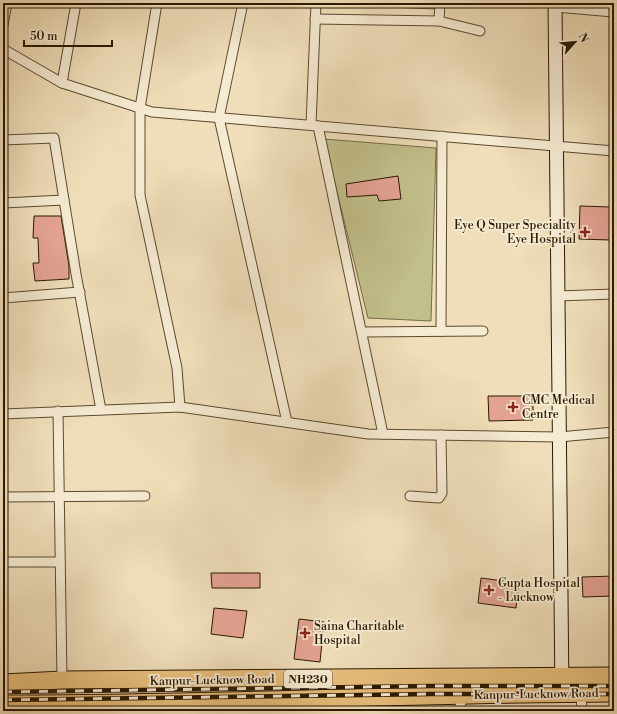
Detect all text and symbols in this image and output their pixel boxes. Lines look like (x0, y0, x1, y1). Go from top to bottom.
scale bar (24, 22, 112, 48)
north arrow (555, 22, 595, 62)
text: 50 m (30, 29, 58, 44)
text: N (575, 31, 591, 45)
place label: Eye Q Super Speciality Eye Hospital (454, 218, 576, 247)
marker: Eye Q Super Speciality Eye Hospital (579, 226, 591, 238)
place label: CMC Medical Centre (522, 393, 595, 422)
marker: CMC Medical Centre (507, 401, 519, 413)
place label: Gupta Hospital - Lucknow (498, 576, 580, 605)
marker: Gupta Hospital - Lucknow (483, 584, 495, 596)
place label: Saina Charitable Hospital (314, 619, 404, 648)
marker: Saina Charitable Hospital (299, 627, 311, 639)
road number: NH230 (284, 670, 332, 688)
street label: Kanpur-Lucknow Road (149, 672, 275, 689)
street label: Kanpur-Lucknow Road (473, 686, 599, 703)

